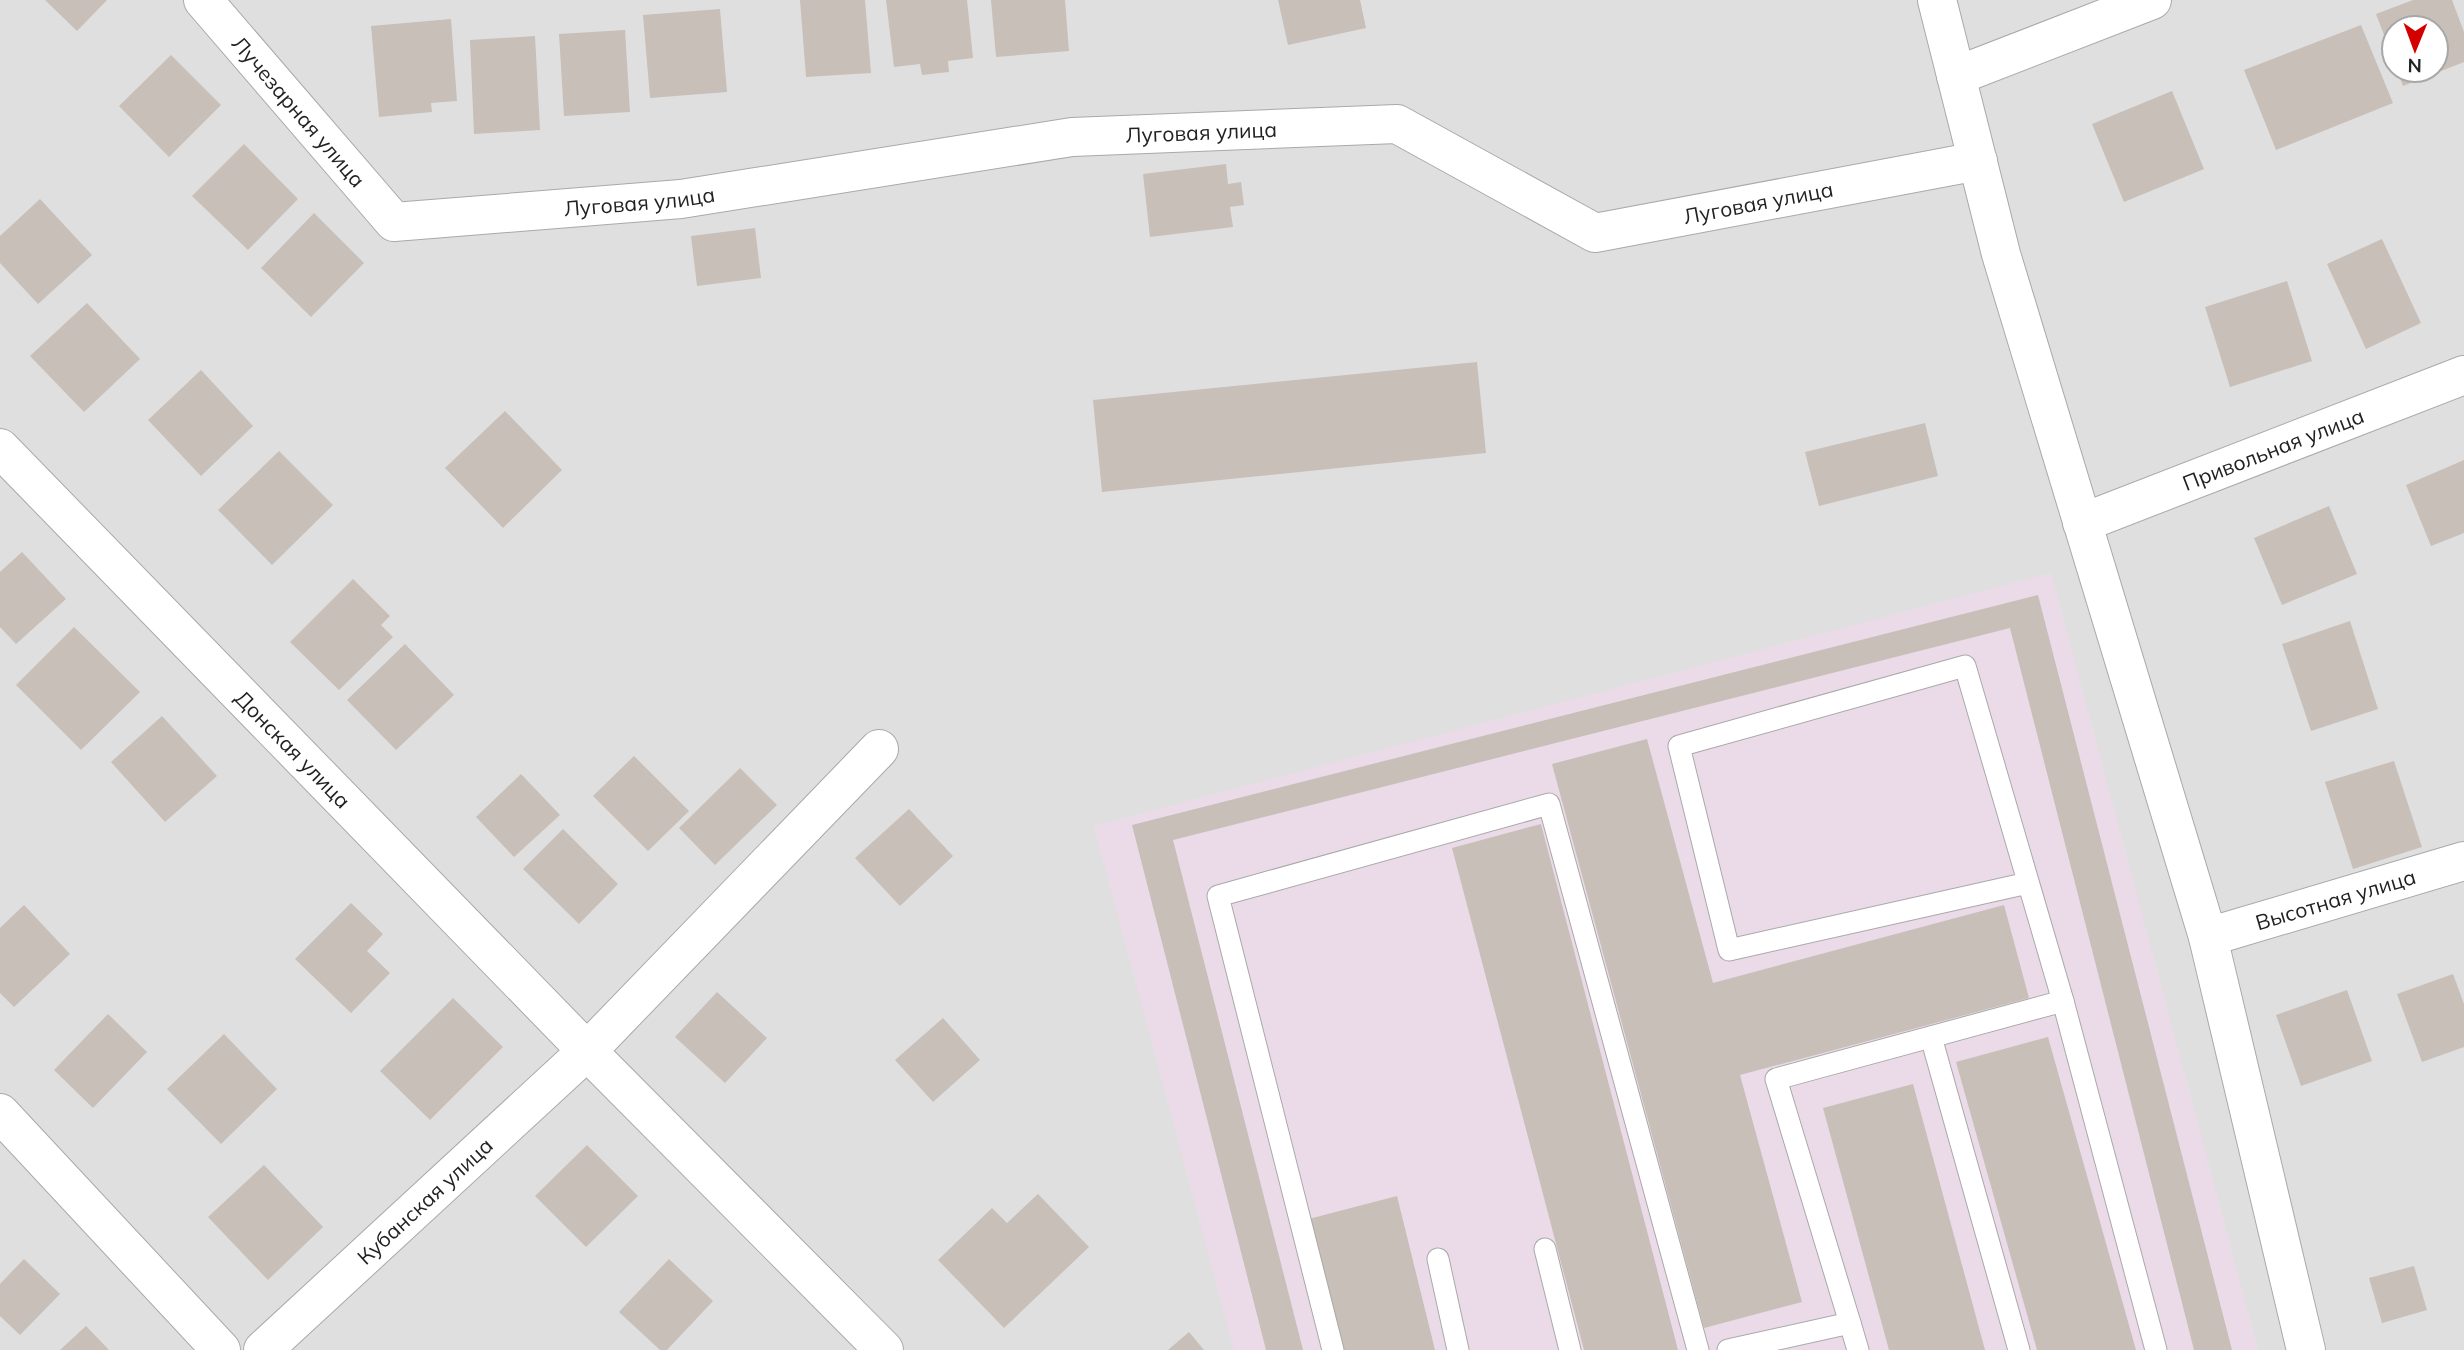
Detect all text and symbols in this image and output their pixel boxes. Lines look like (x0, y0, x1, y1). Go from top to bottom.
north arrow (2380, 14, 2450, 84)
street label: Лучезарная улица (227, 31, 371, 192)
text: N (2407, 54, 2422, 78)
street label: Луговая улица (1125, 116, 1278, 148)
street label: Луговая улица (1681, 176, 1835, 229)
street label: Луговая улица (563, 181, 717, 221)
street label: Привольная улица (2179, 402, 2368, 496)
street label: Донская улица (230, 685, 356, 813)
street label: Высотная улица (2252, 863, 2419, 935)
street label: Кубанская улица (351, 1132, 498, 1270)

